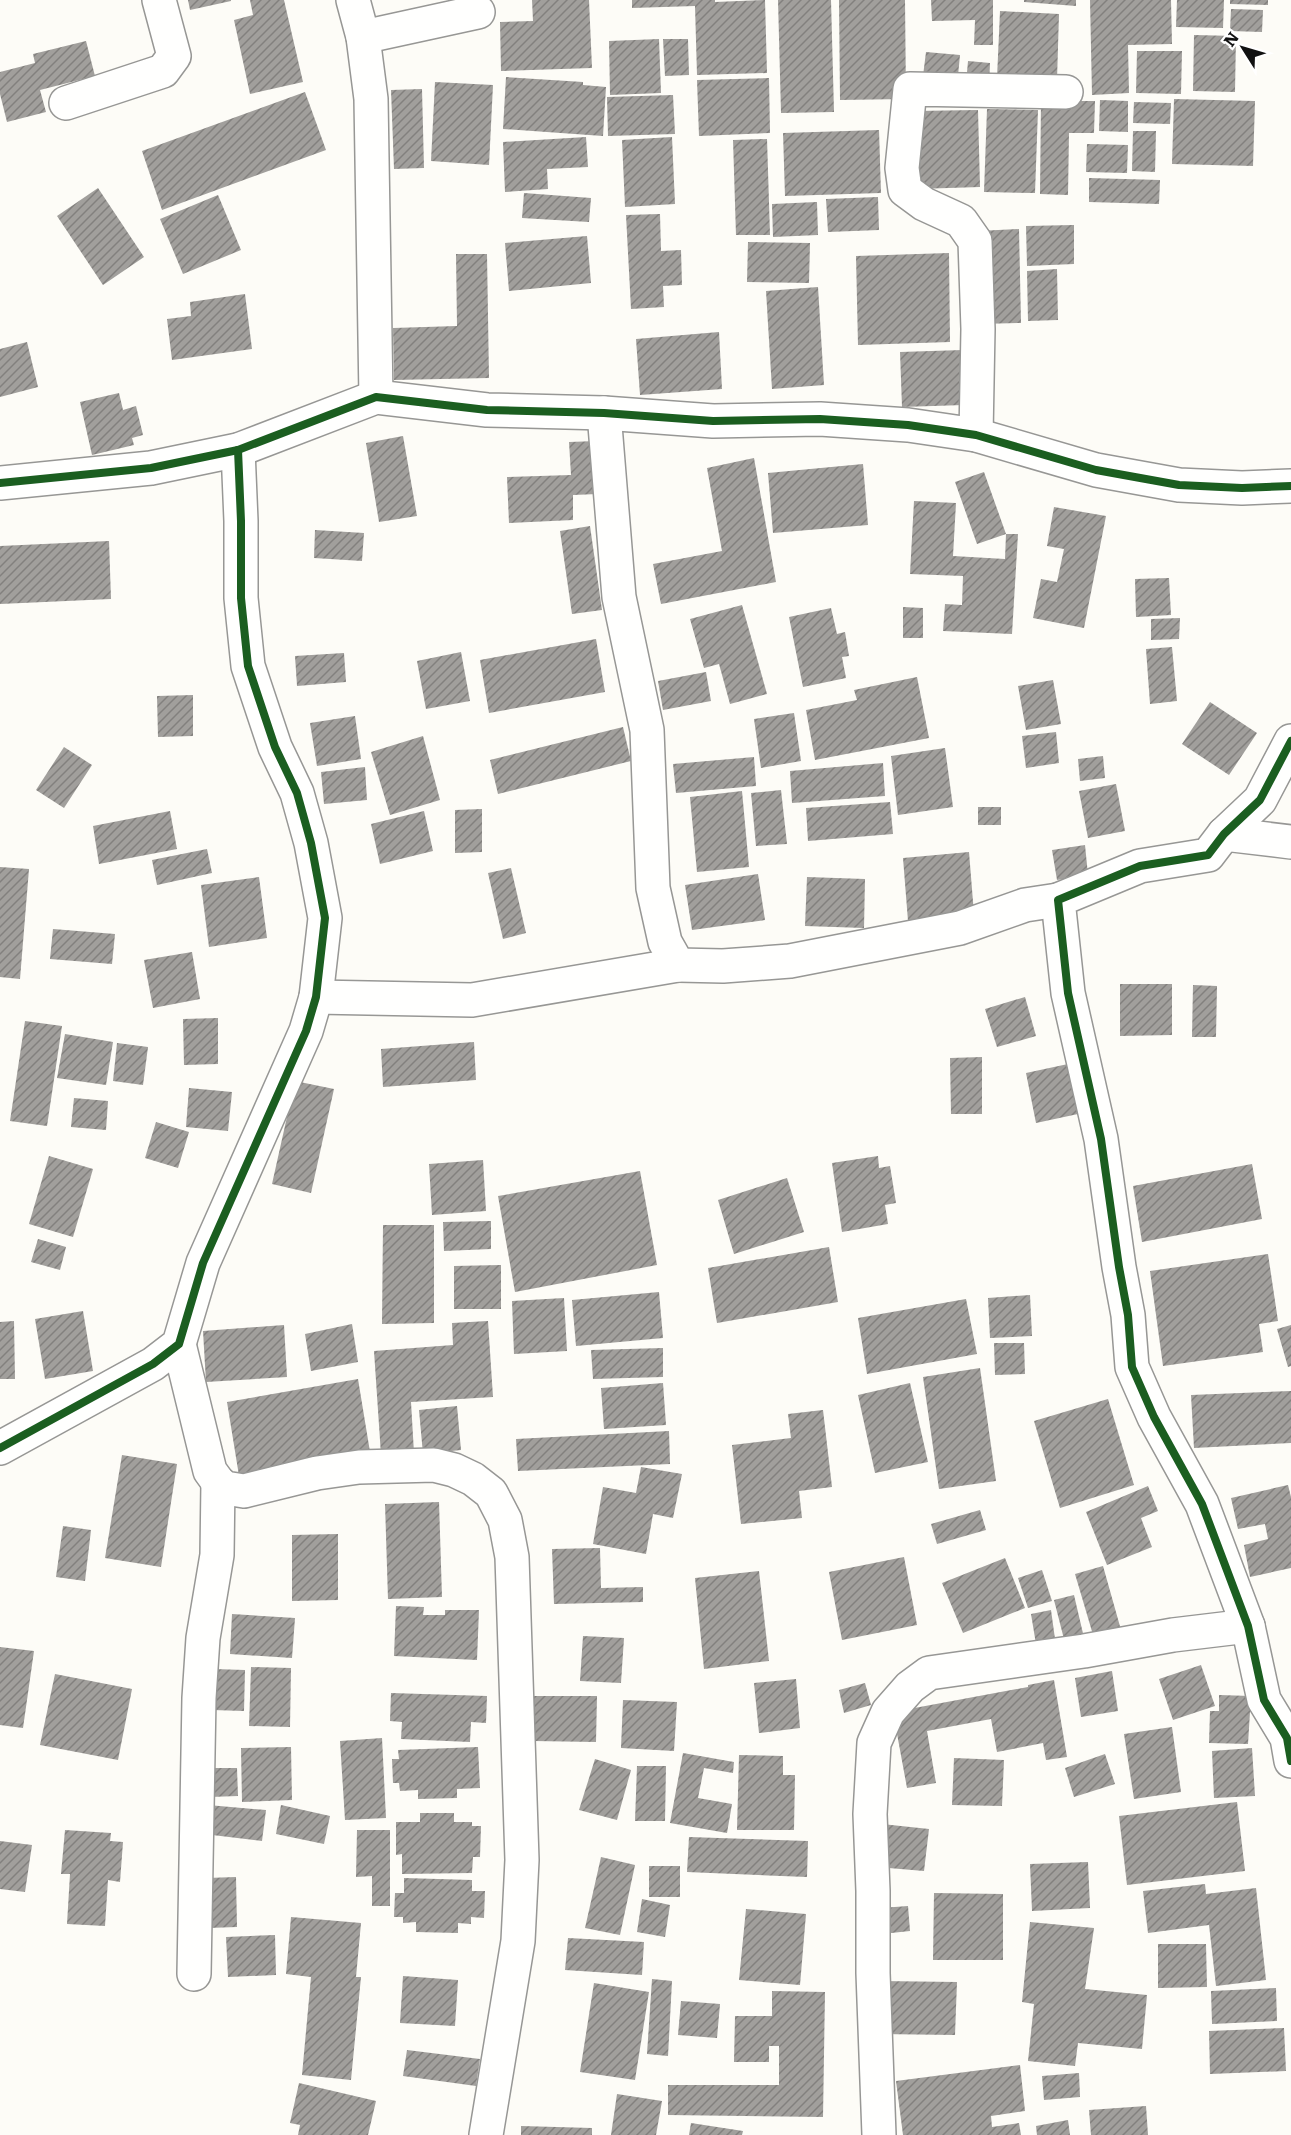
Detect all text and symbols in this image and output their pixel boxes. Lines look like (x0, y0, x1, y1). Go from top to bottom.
north arrow (1213, 18, 1273, 78)
text: N (1217, 26, 1244, 51)

